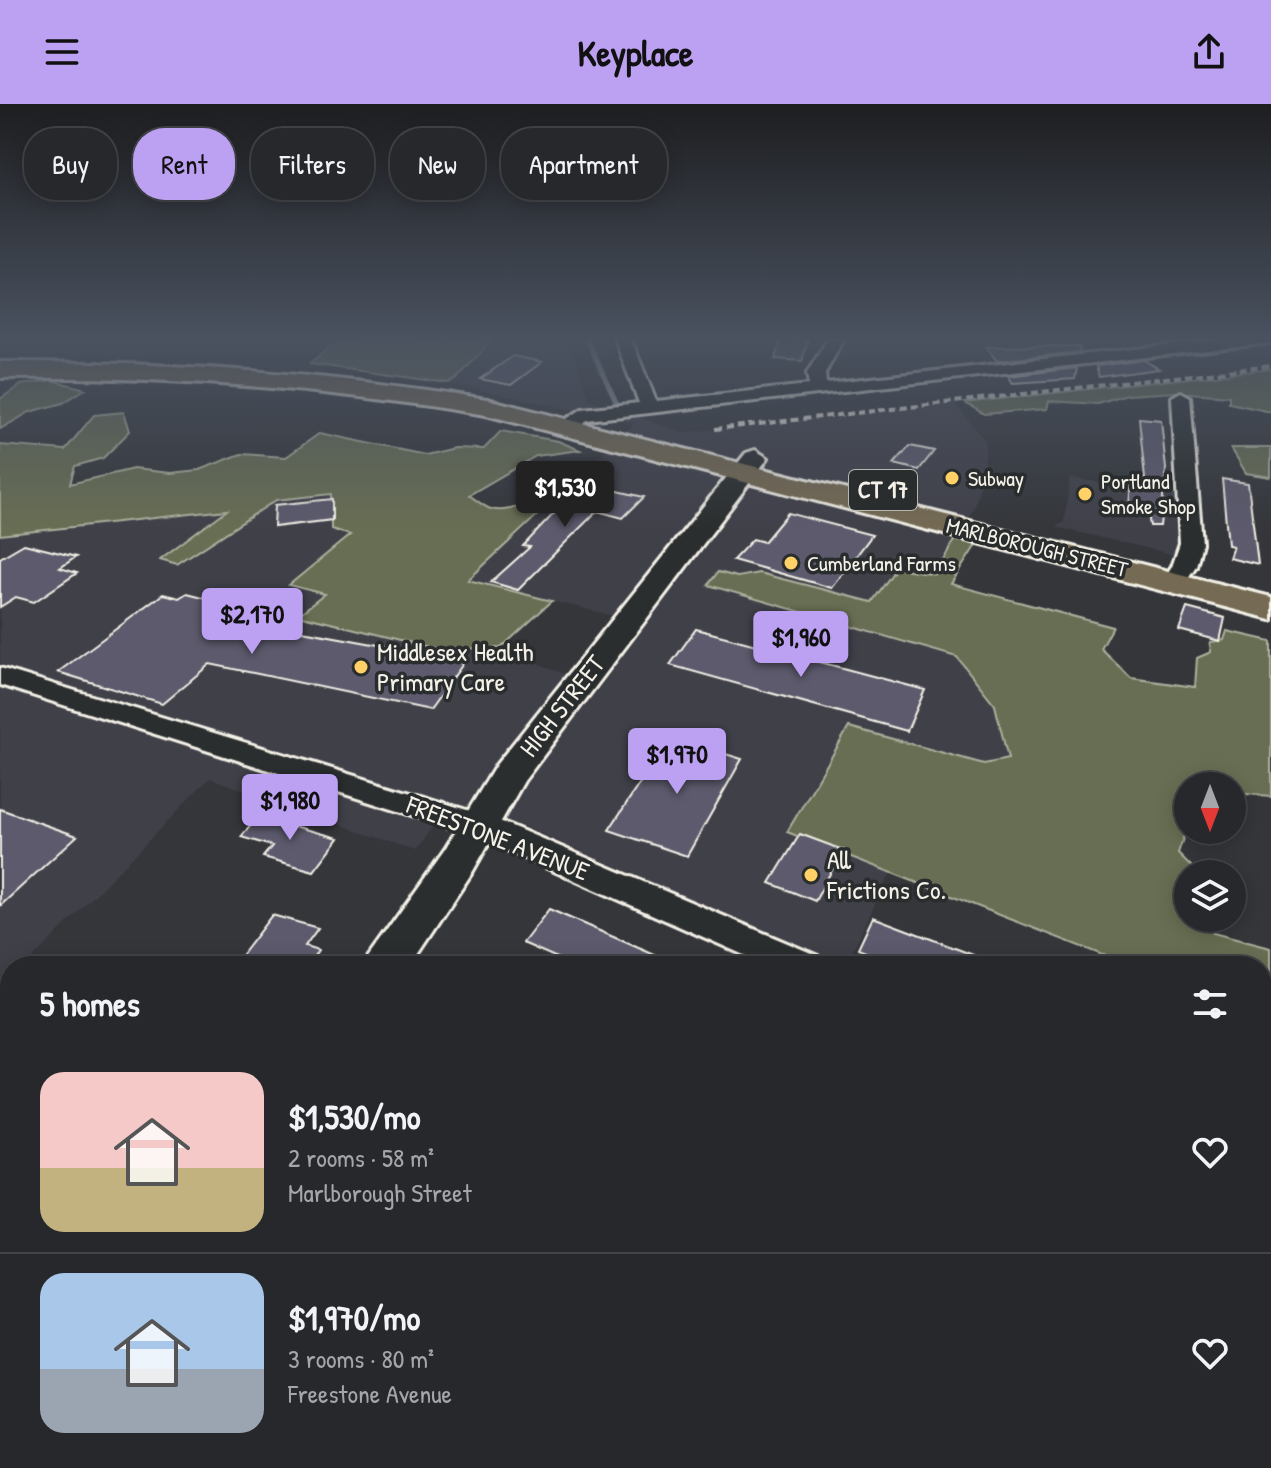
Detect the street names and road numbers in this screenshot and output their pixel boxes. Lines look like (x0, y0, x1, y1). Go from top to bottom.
road number: CT 17 (849, 470, 917, 510)
street label: MARLBOROUGH STREET (943, 510, 1131, 584)
street label: HIGH STREET (511, 647, 613, 764)
street label: FREESTONE AVENUE (401, 786, 595, 889)

